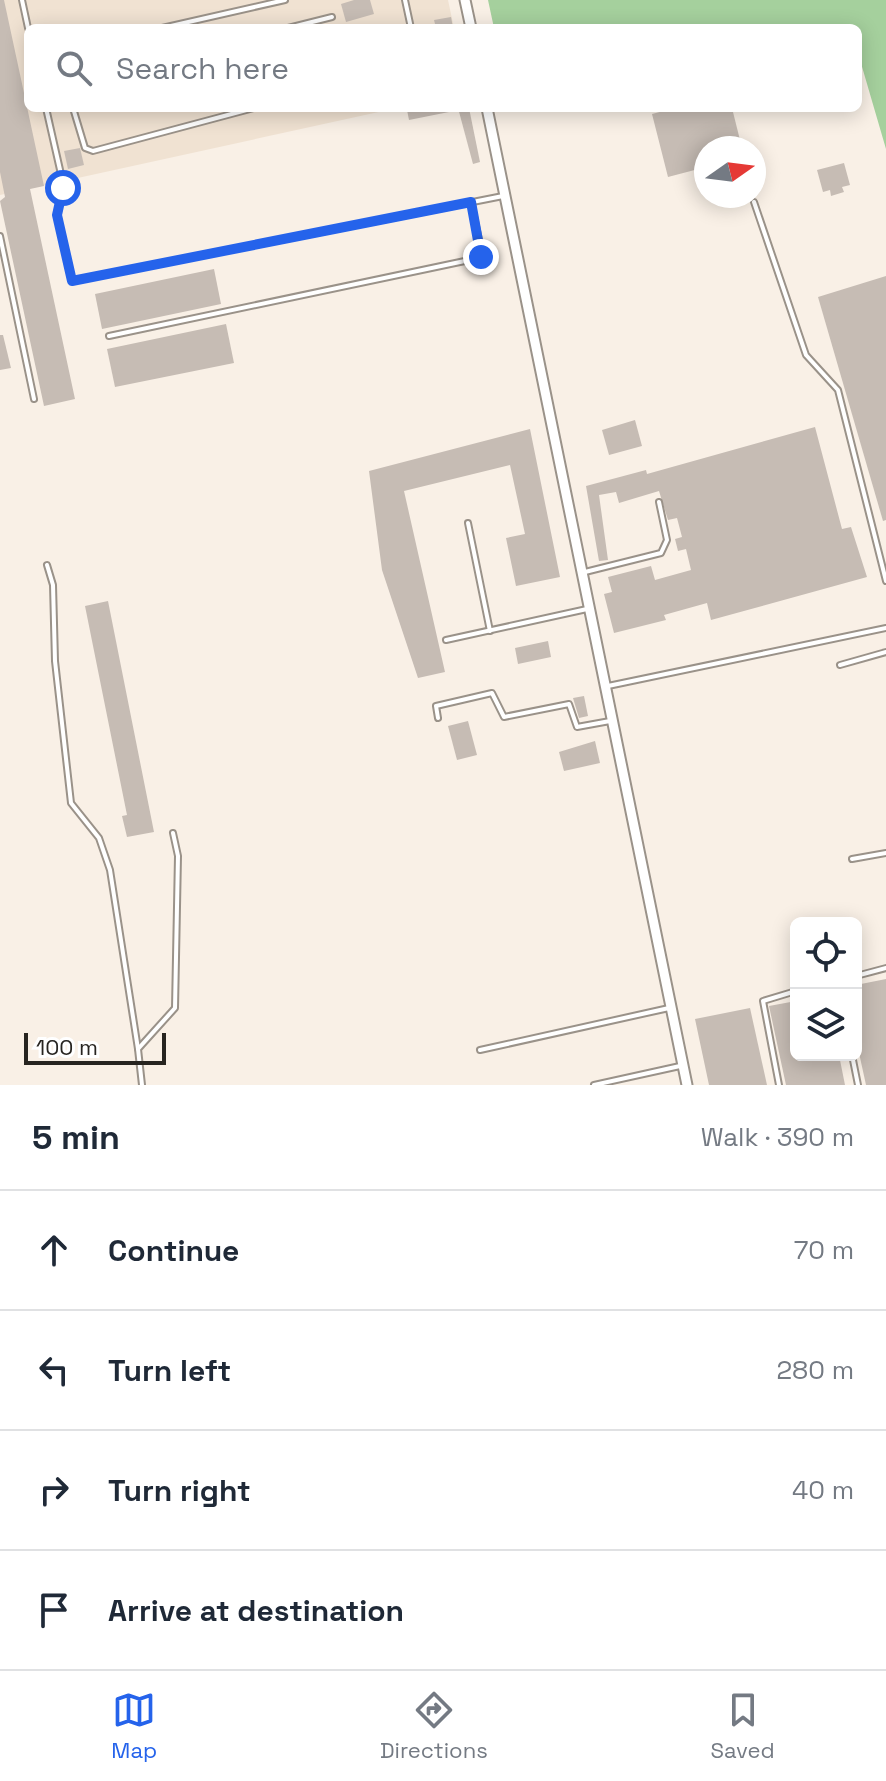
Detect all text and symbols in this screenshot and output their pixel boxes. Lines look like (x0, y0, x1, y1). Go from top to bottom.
search box (24, 24, 862, 112)
icon: search (52, 46, 96, 90)
text: Search here (116, 49, 289, 88)
north arrow (694, 136, 766, 208)
route start (45, 170, 81, 206)
route end (463, 239, 499, 275)
map controls (790, 917, 862, 1061)
button: locate (790, 917, 862, 989)
button: layers (790, 989, 862, 1061)
scale bar (24, 1029, 166, 1065)
text: 100 m (36, 1033, 98, 1061)
text: 5 min (32, 1116, 120, 1159)
text: Walk · 390 m (701, 1120, 854, 1154)
icon: ahead (32, 1228, 76, 1272)
text: Continue (108, 1231, 239, 1270)
text: 70 m (794, 1233, 854, 1267)
icon: left (32, 1348, 76, 1392)
text: Turn left (108, 1351, 231, 1390)
text: 280 m (776, 1353, 854, 1387)
icon: right (32, 1468, 76, 1512)
text: Turn right (108, 1471, 251, 1510)
text: 40 m (792, 1473, 854, 1507)
icon: arrive (32, 1588, 76, 1632)
text: Arrive at destination (108, 1591, 404, 1630)
tab: Map (111, 1688, 157, 1764)
tab: Directions (380, 1688, 488, 1764)
tab: Saved (710, 1688, 775, 1764)

